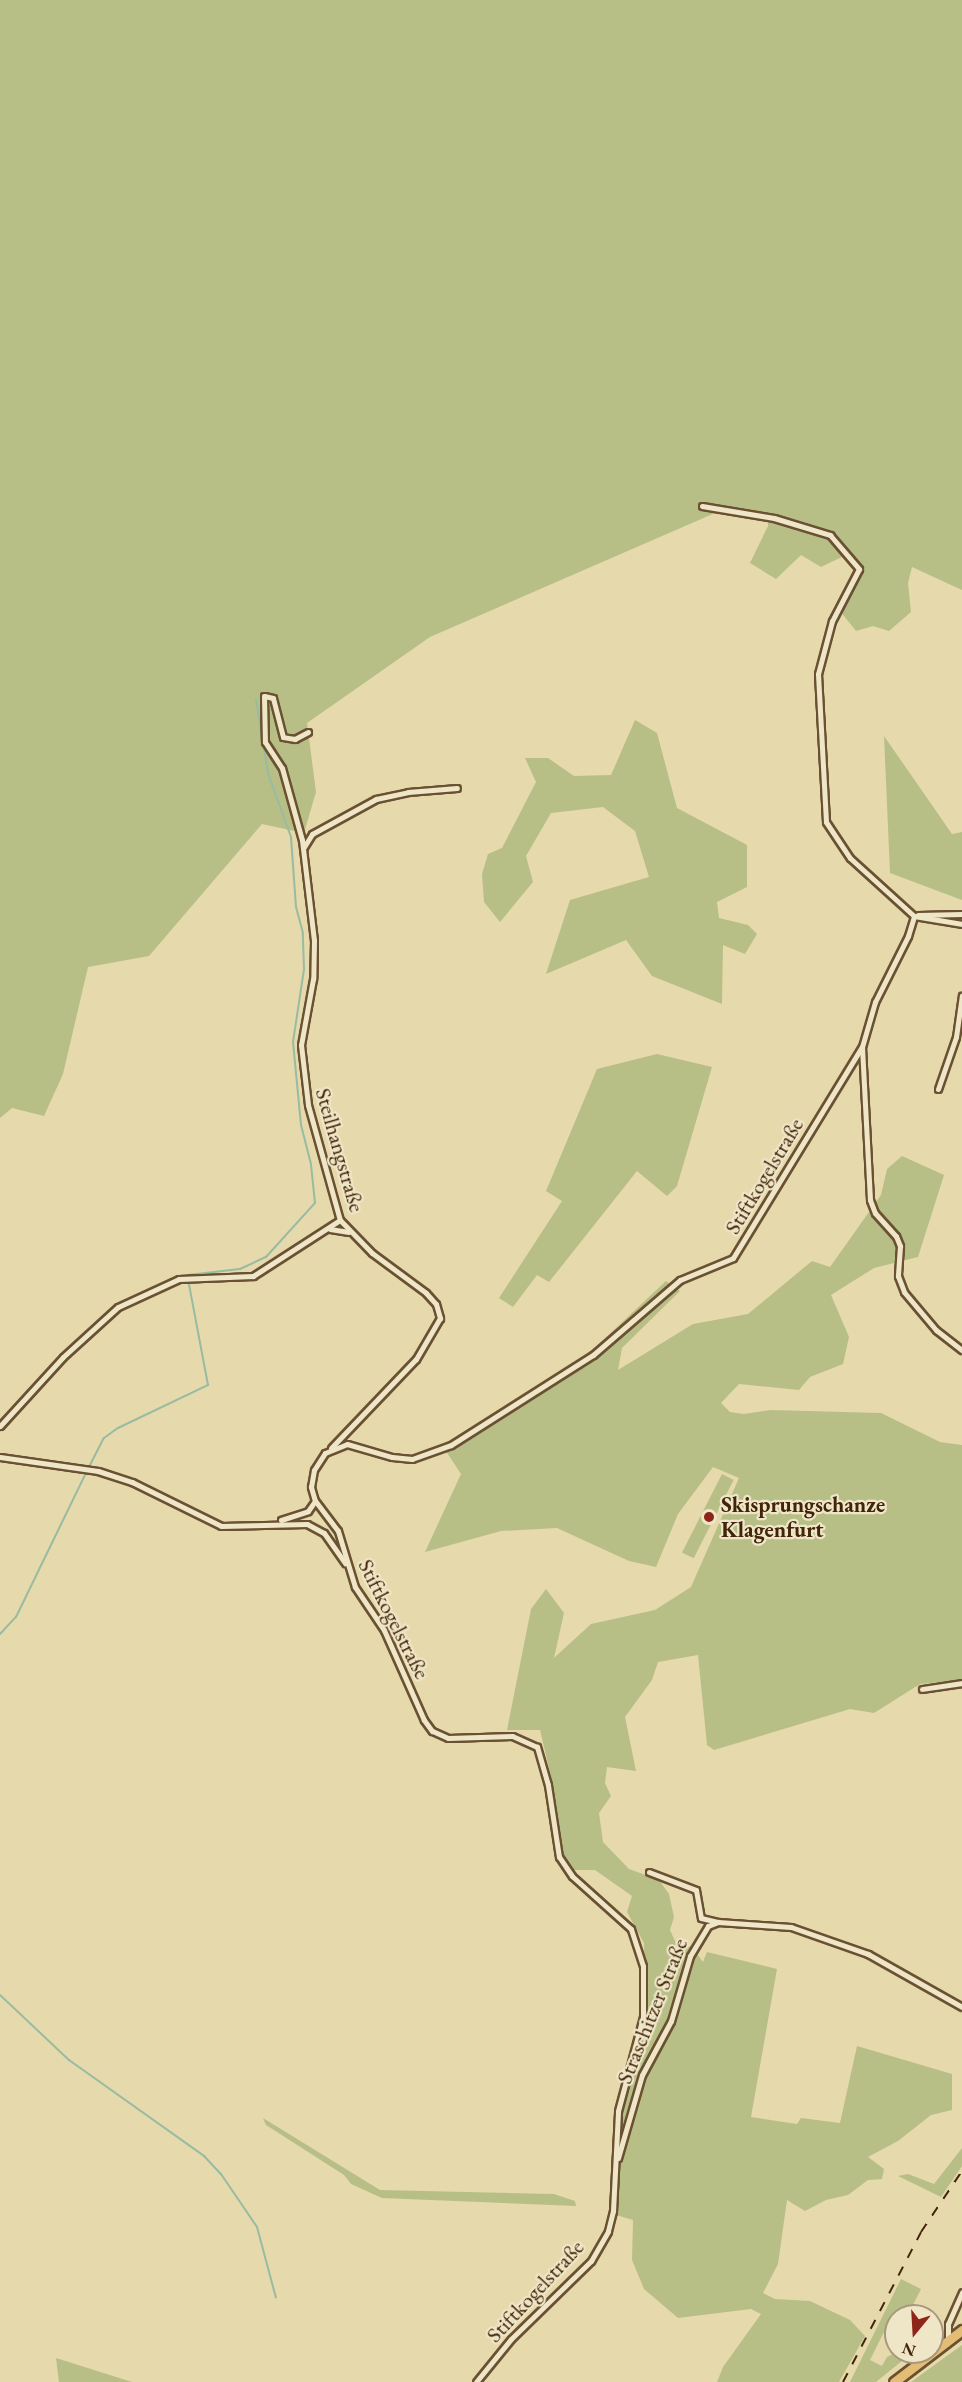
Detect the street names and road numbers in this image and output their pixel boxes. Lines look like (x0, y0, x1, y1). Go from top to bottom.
street label: Steilhangstraße (310, 1085, 370, 1215)
street label: Stiftkogelstraße (719, 1113, 809, 1239)
street label: Stiftkogelstraße (353, 1555, 435, 1683)
street label: Straschitzer Straße (611, 1934, 693, 2088)
street label: Stiftkogelstraße (481, 2234, 589, 2348)

